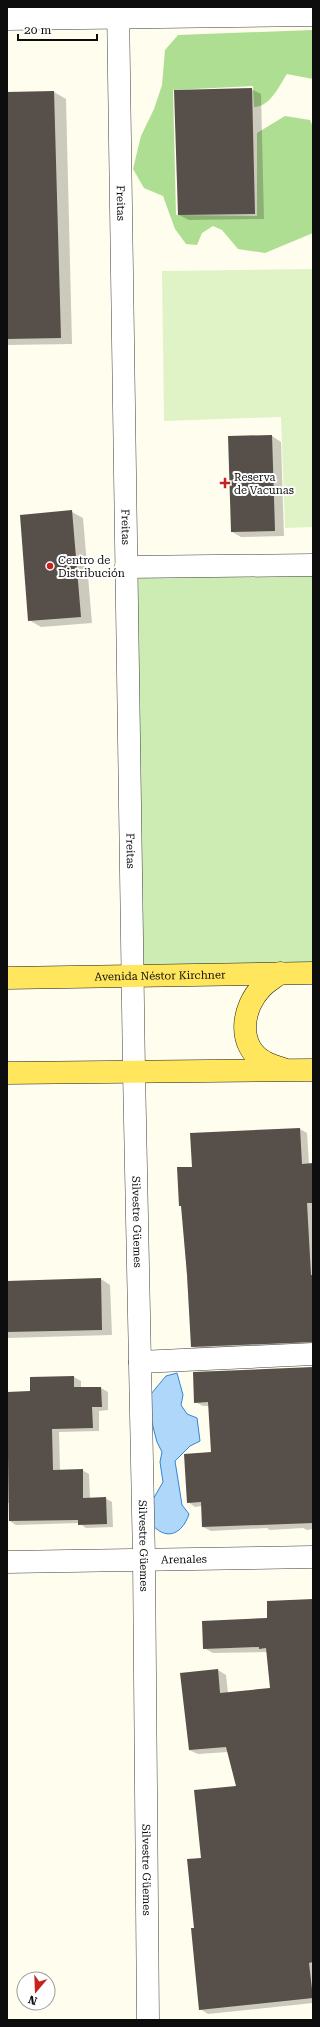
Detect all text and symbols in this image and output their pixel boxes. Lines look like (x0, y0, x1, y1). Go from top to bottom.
scale bar (18, 16, 97, 42)
text: 20 m (24, 23, 51, 37)
street label: Freitas (114, 185, 127, 221)
place label: Reserva de Vacunas (234, 471, 294, 497)
marker: Reserva de Vacunas (219, 477, 231, 489)
street label: Freitas (119, 509, 132, 545)
place label: Centro de Distribución (58, 554, 125, 580)
marker: Centro de Distribución (45, 561, 55, 571)
street label: Freitas (123, 833, 137, 869)
street label: Avenida Néstor Kirchner (94, 968, 226, 984)
street label: Silvestre Güemes (129, 1176, 144, 1268)
street label: Silvestre Güemes (136, 1500, 150, 1592)
street label: Arenales (161, 1553, 207, 1566)
street label: Silvestre Güemes (139, 1824, 153, 1916)
north arrow (16, 1971, 56, 2011)
text: N (26, 1992, 39, 2008)

